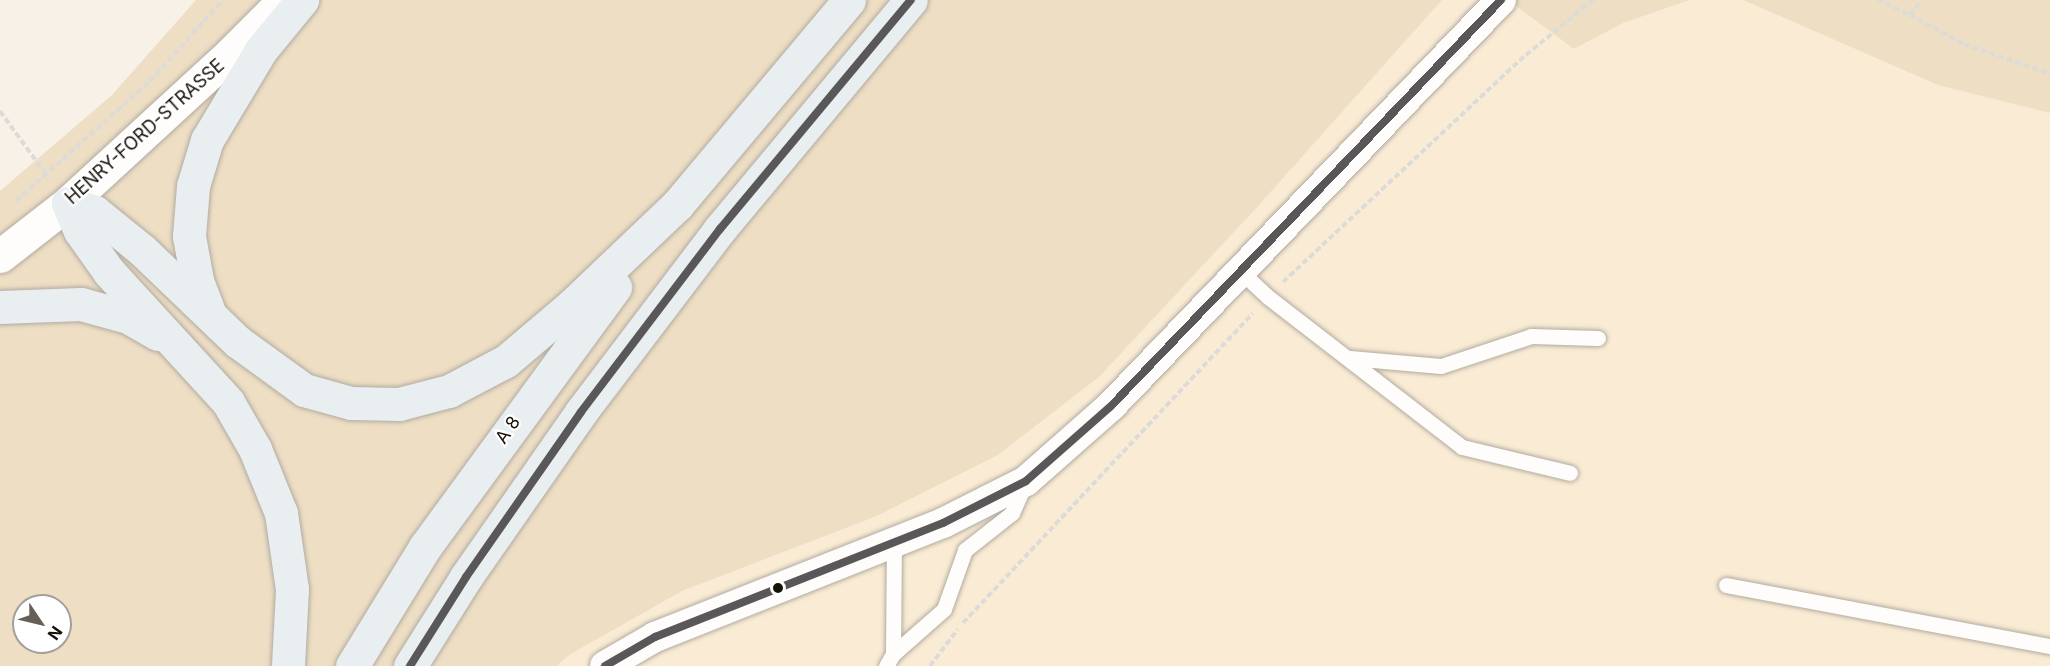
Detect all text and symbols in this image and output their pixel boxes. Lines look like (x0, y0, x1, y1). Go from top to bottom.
street label: HENRY-FORD-STRASSE (61, 55, 229, 209)
street label: A 8 (491, 412, 525, 448)
unlabelled marker (772, 582, 784, 594)
north arrow (12, 594, 72, 654)
text: N (43, 622, 67, 644)

